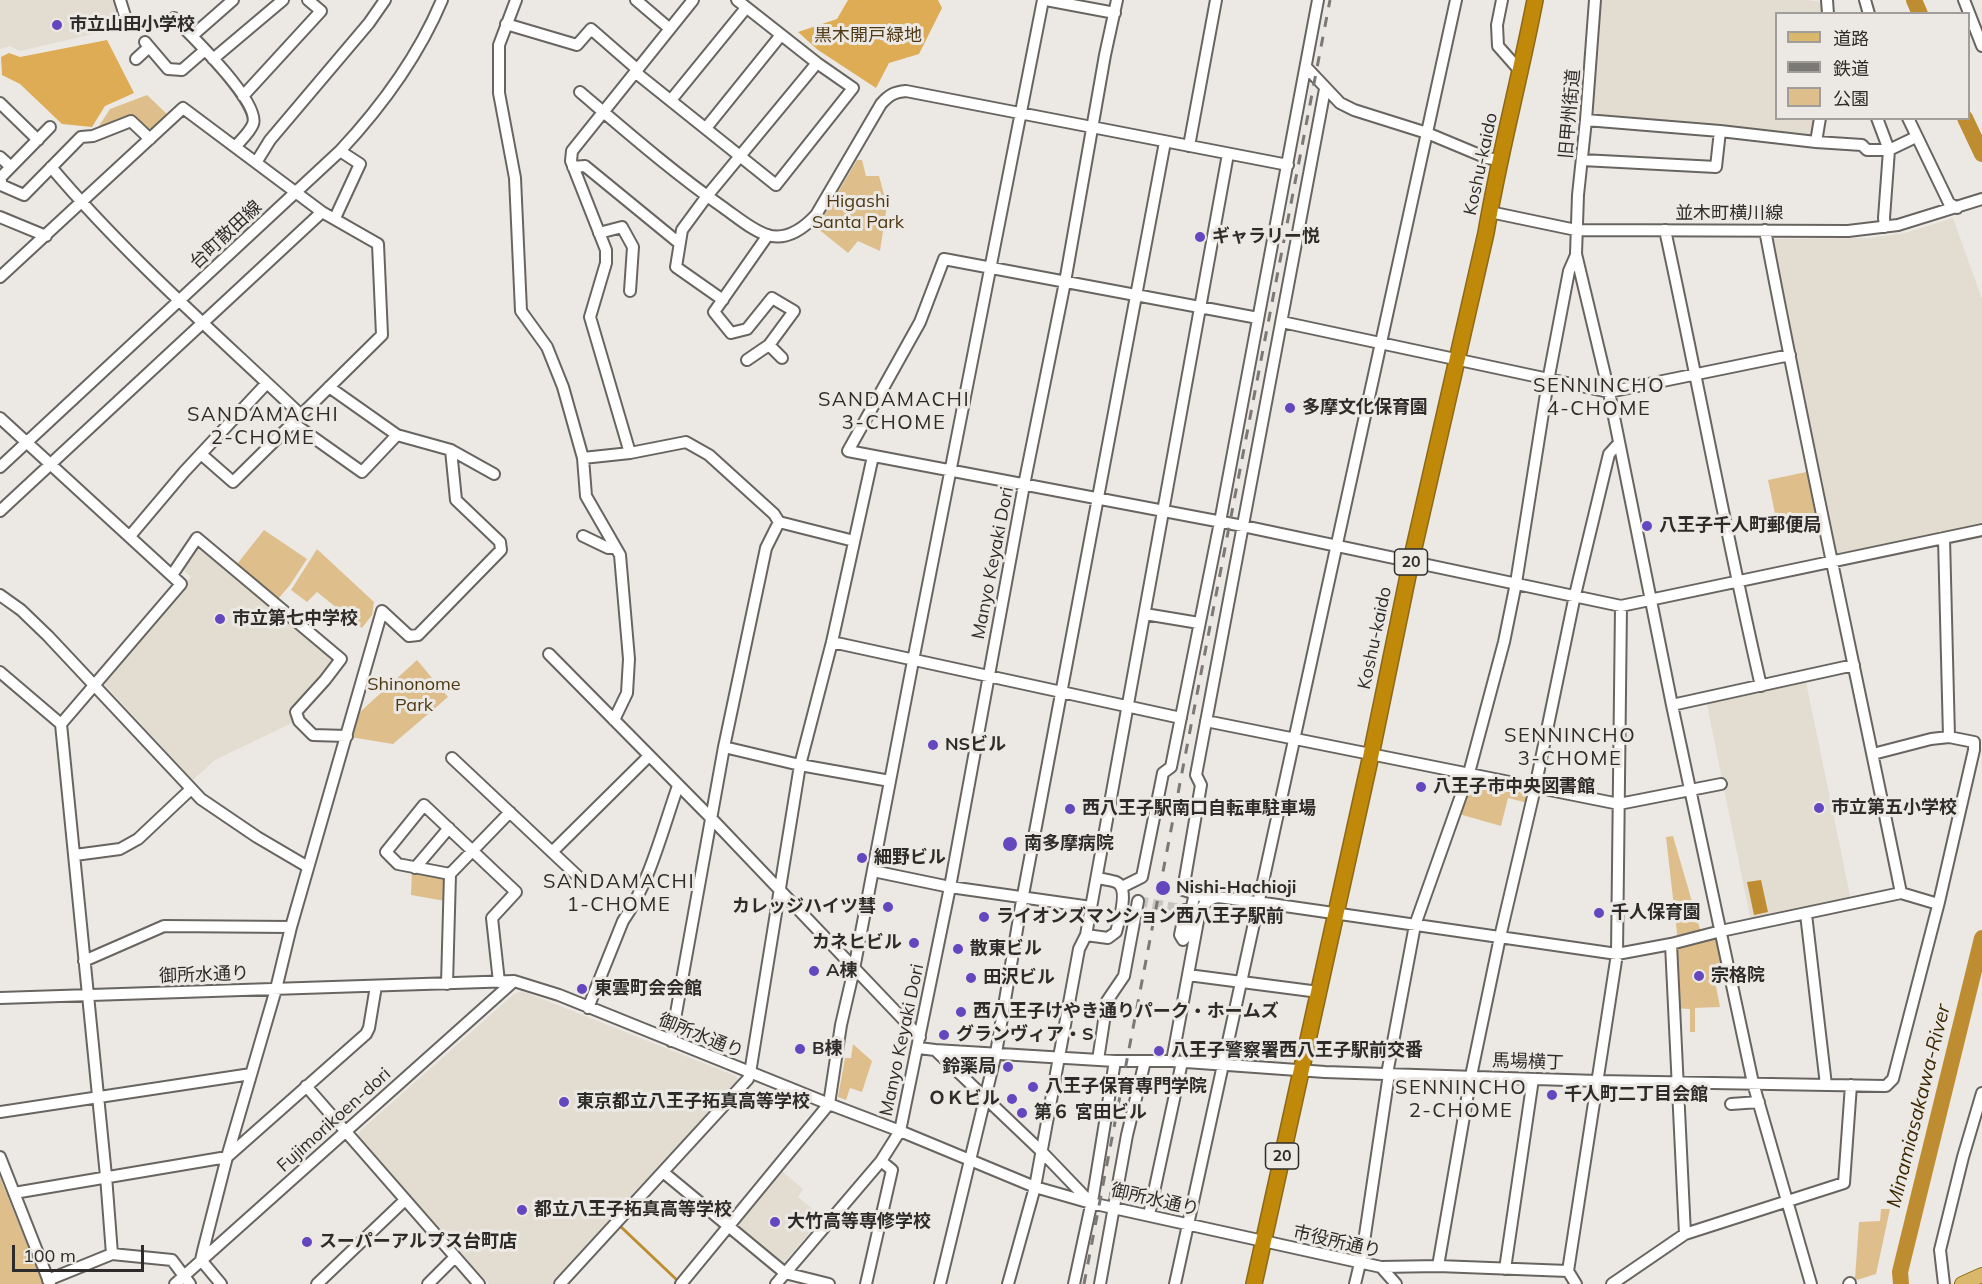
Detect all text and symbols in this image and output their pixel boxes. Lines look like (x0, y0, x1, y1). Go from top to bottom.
legend (1775, 12, 1970, 120)
place label: 市立山田小学校 (69, 14, 195, 36)
marker: 市立山田小学校 (50, 18, 64, 32)
park label: 黒木開戸緑地 (814, 25, 922, 47)
text: 道路 (1833, 27, 1869, 50)
text: 鉄道 (1833, 57, 1869, 80)
street label: 旧甲州街道 (1555, 68, 1585, 160)
text: 公園 (1833, 87, 1869, 110)
street label: Koshu-kaido (1460, 111, 1502, 217)
park label: Higashi Santa Park (812, 191, 904, 234)
street label: 台町散田線 (186, 196, 266, 274)
street label: 並木町横川線 (1675, 203, 1783, 225)
place label: ギャラリー悦 (1212, 226, 1320, 248)
marker: ギャラリー悦 (1193, 230, 1207, 244)
district label: SENNINCHO 4-CHOME (1533, 374, 1665, 421)
district label: SANDAMACHI 3-CHOME (818, 388, 970, 435)
place label: 多摩文化保育園 (1302, 397, 1428, 419)
marker: 多摩文化保育園 (1283, 401, 1297, 415)
district label: SANDAMACHI 2-CHOME (187, 403, 339, 450)
street label: Manyo Keyaki Dori (968, 485, 1018, 641)
place label: 八王子千人町郵便局 (1659, 515, 1821, 537)
marker: 八王子千人町郵便局 (1640, 519, 1654, 533)
road number: 20 (1394, 549, 1428, 575)
street label: Koshu-kaido (1354, 585, 1396, 691)
place label: 市立第七中学校 (232, 608, 358, 630)
marker: 市立第七中学校 (213, 612, 227, 626)
park label: Shinonome Park (367, 674, 461, 716)
district label: SENNINCHO 3-CHOME (1504, 724, 1636, 771)
place label: NSビル (945, 734, 1006, 756)
marker: NSビル (926, 738, 940, 752)
place label: 八王子市中央図書館 (1433, 776, 1595, 798)
marker: 八王子市中央図書館 (1414, 780, 1428, 794)
place label: 市立第五小学校 (1831, 797, 1957, 819)
place label: 西八王子駅南口自転車駐車場 (1082, 798, 1316, 820)
marker: 市立第五小学校 (1812, 801, 1826, 815)
marker: 西八王子駅南口自転車駐車場 (1063, 802, 1077, 816)
place label: 南多摩病院 (1024, 833, 1114, 855)
marker: 南多摩病院 (1001, 835, 1019, 853)
place label: 細野ビル (874, 847, 946, 869)
marker: 細野ビル (855, 851, 869, 865)
district label: SANDAMACHI 1-CHOME (543, 870, 695, 917)
place label: Nishi-Hachioji (1176, 877, 1297, 899)
marker: Nishi-Hachioji (1154, 879, 1172, 897)
place label: カレッジハイツ彗 (732, 896, 876, 918)
marker: カレッジハイツ彗 (881, 900, 895, 914)
place label: 千人保育園 (1611, 902, 1701, 924)
place label: ライオンズマンション西八王子駅前 (996, 906, 1284, 928)
marker: 千人保育園 (1592, 906, 1606, 920)
marker: ライオンズマンション西八王子駅前 (977, 910, 991, 924)
place label: カネヒビル (812, 932, 902, 954)
marker: カネヒビル (907, 936, 921, 950)
place label: 散東ビル (970, 938, 1042, 960)
marker: 散東ビル (951, 942, 965, 956)
place label: A棟 (826, 960, 857, 982)
street label: Manyo Keyaki Dori (875, 962, 929, 1118)
street label: 御所水通り (159, 963, 249, 987)
marker: A棟 (807, 964, 821, 978)
place label: 宗格院 (1711, 965, 1765, 987)
place label: 田沢ビル (983, 967, 1055, 989)
marker: 宗格院 (1692, 969, 1706, 983)
marker: 田沢ビル (964, 971, 978, 985)
place label: 東雲町会会館 (594, 978, 702, 1000)
marker: 東雲町会会館 (575, 982, 589, 996)
place label: 西八王子けやき通りパーク・ホームズ (973, 1001, 1279, 1023)
water label: Minamiasakawa-River (1882, 1002, 1956, 1210)
marker: 西八王子けやき通りパーク・ホームズ (954, 1005, 968, 1019)
street label: 御所水通り (655, 1009, 747, 1063)
place label: グランヴィア・S (956, 1024, 1094, 1046)
marker: グランヴィア・S (937, 1028, 951, 1042)
place label: B棟 (812, 1038, 842, 1060)
place label: 八王子警察署西八王子駅前交番 (1171, 1040, 1423, 1062)
marker: B棟 (793, 1042, 807, 1056)
marker: 八王子警察署西八王子駅前交番 (1152, 1044, 1166, 1058)
street label: 馬場横丁 (1492, 1050, 1564, 1074)
place label: 鈴薬局 (942, 1056, 996, 1078)
marker: 鈴薬局 (1001, 1060, 1015, 1074)
street label: Fujimorikoen-dori (273, 1063, 395, 1177)
place label: 八王子保育専門学院 (1045, 1076, 1207, 1098)
district label: SENNINCHO 2-CHOME (1395, 1076, 1527, 1123)
marker: 八王子保育専門学院 (1026, 1080, 1040, 1094)
place label: 千人町二丁目会館 (1564, 1084, 1708, 1106)
place label: ＯＫビル (928, 1088, 1000, 1110)
marker: 千人町二丁目会館 (1545, 1088, 1559, 1102)
place label: 東京都立八王子拓真高等学校 (576, 1091, 810, 1113)
marker: ＯＫビル (1005, 1092, 1019, 1106)
marker: 東京都立八王子拓真高等学校 (557, 1095, 571, 1109)
place label: 第６ 宮田ビル (1034, 1102, 1147, 1124)
marker: 第６ 宮田ビル (1015, 1106, 1029, 1120)
road number: 20 (1266, 1143, 1298, 1169)
street label: 御所水通り (1109, 1179, 1201, 1221)
place label: 都立八王子拓真高等学校 (534, 1199, 732, 1221)
marker: 都立八王子拓真高等学校 (515, 1203, 529, 1217)
place label: 大竹高等専修学校 (787, 1211, 931, 1233)
marker: 大竹高等専修学校 (768, 1215, 782, 1229)
street label: 市役所通り (1291, 1221, 1383, 1263)
place label: スーパーアルプス台町店 (319, 1231, 517, 1253)
scale bar (15, 1233, 147, 1271)
marker: スーパーアルプス台町店 (300, 1235, 314, 1249)
text: 100 m (23, 1244, 76, 1267)

